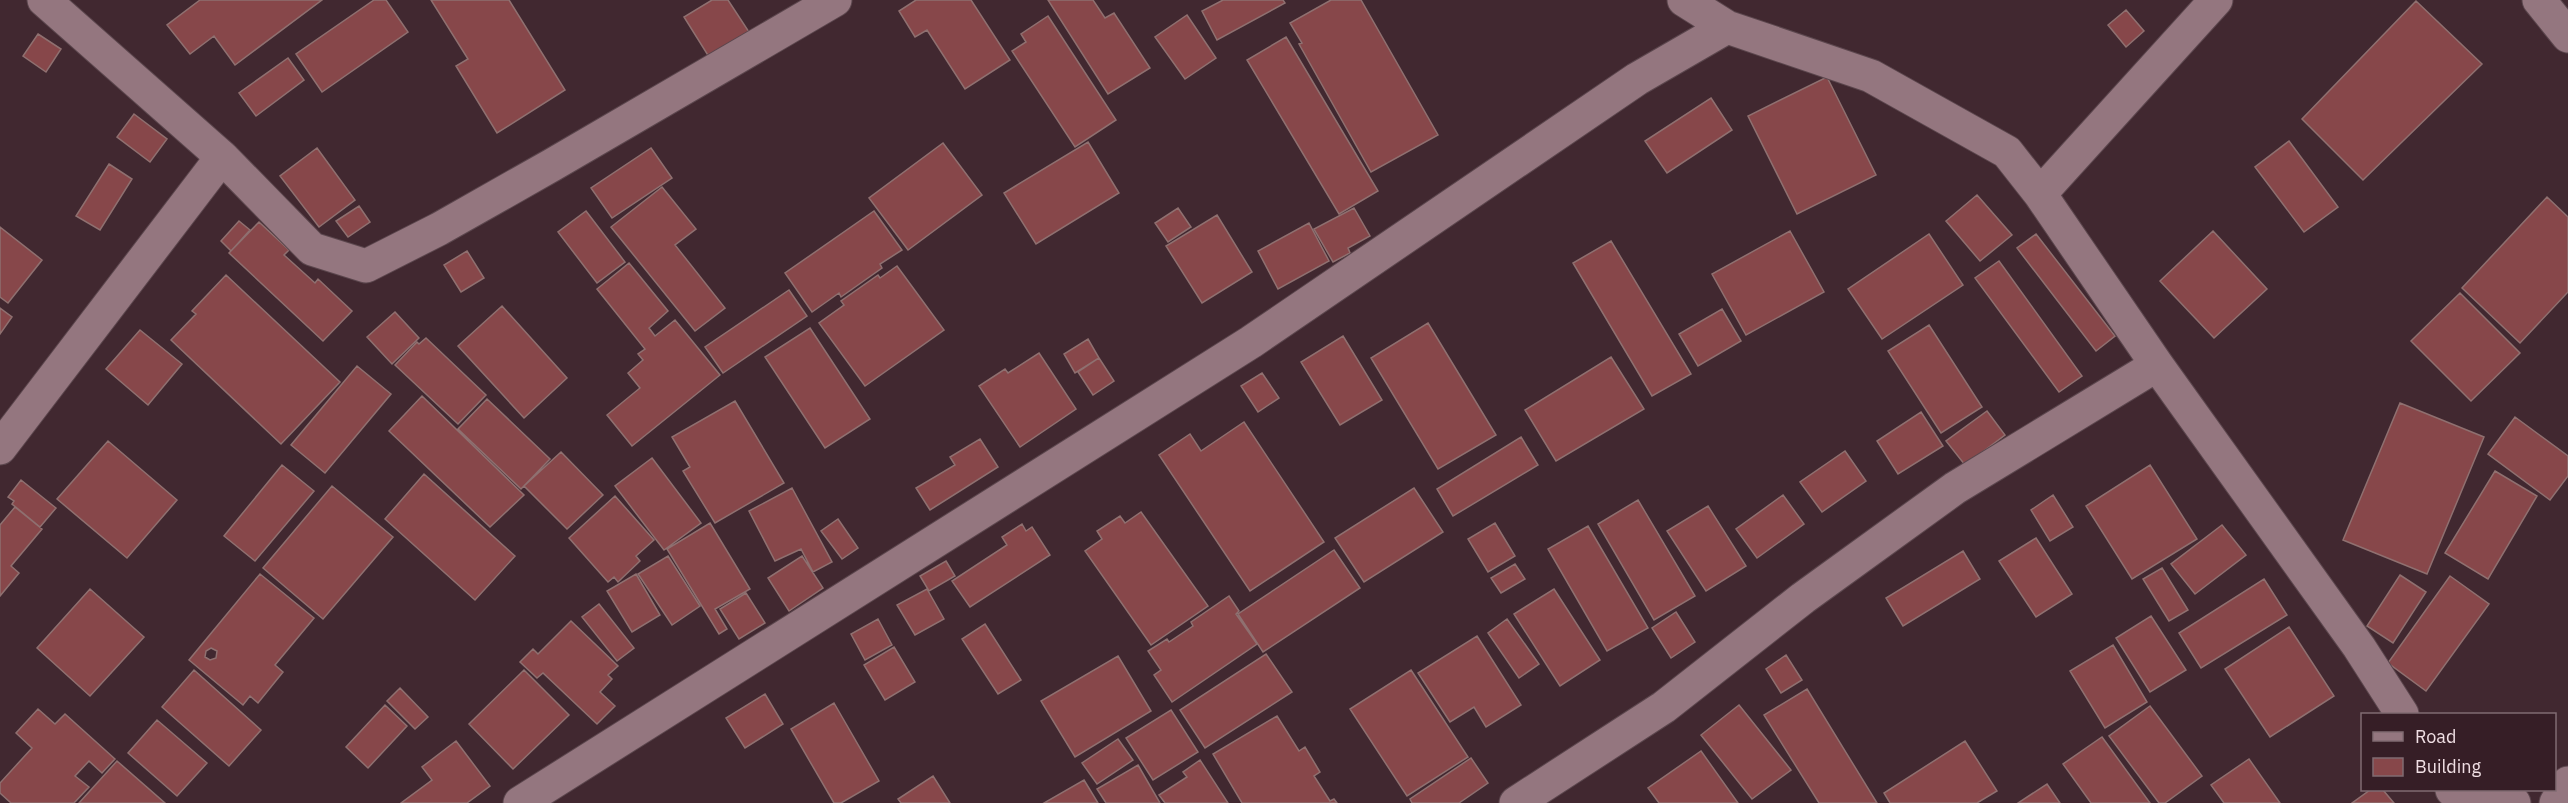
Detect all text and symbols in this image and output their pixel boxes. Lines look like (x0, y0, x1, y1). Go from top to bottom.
legend (2361, 713, 2556, 791)
text: Road (2415, 725, 2456, 748)
text: Building (2415, 755, 2482, 778)

